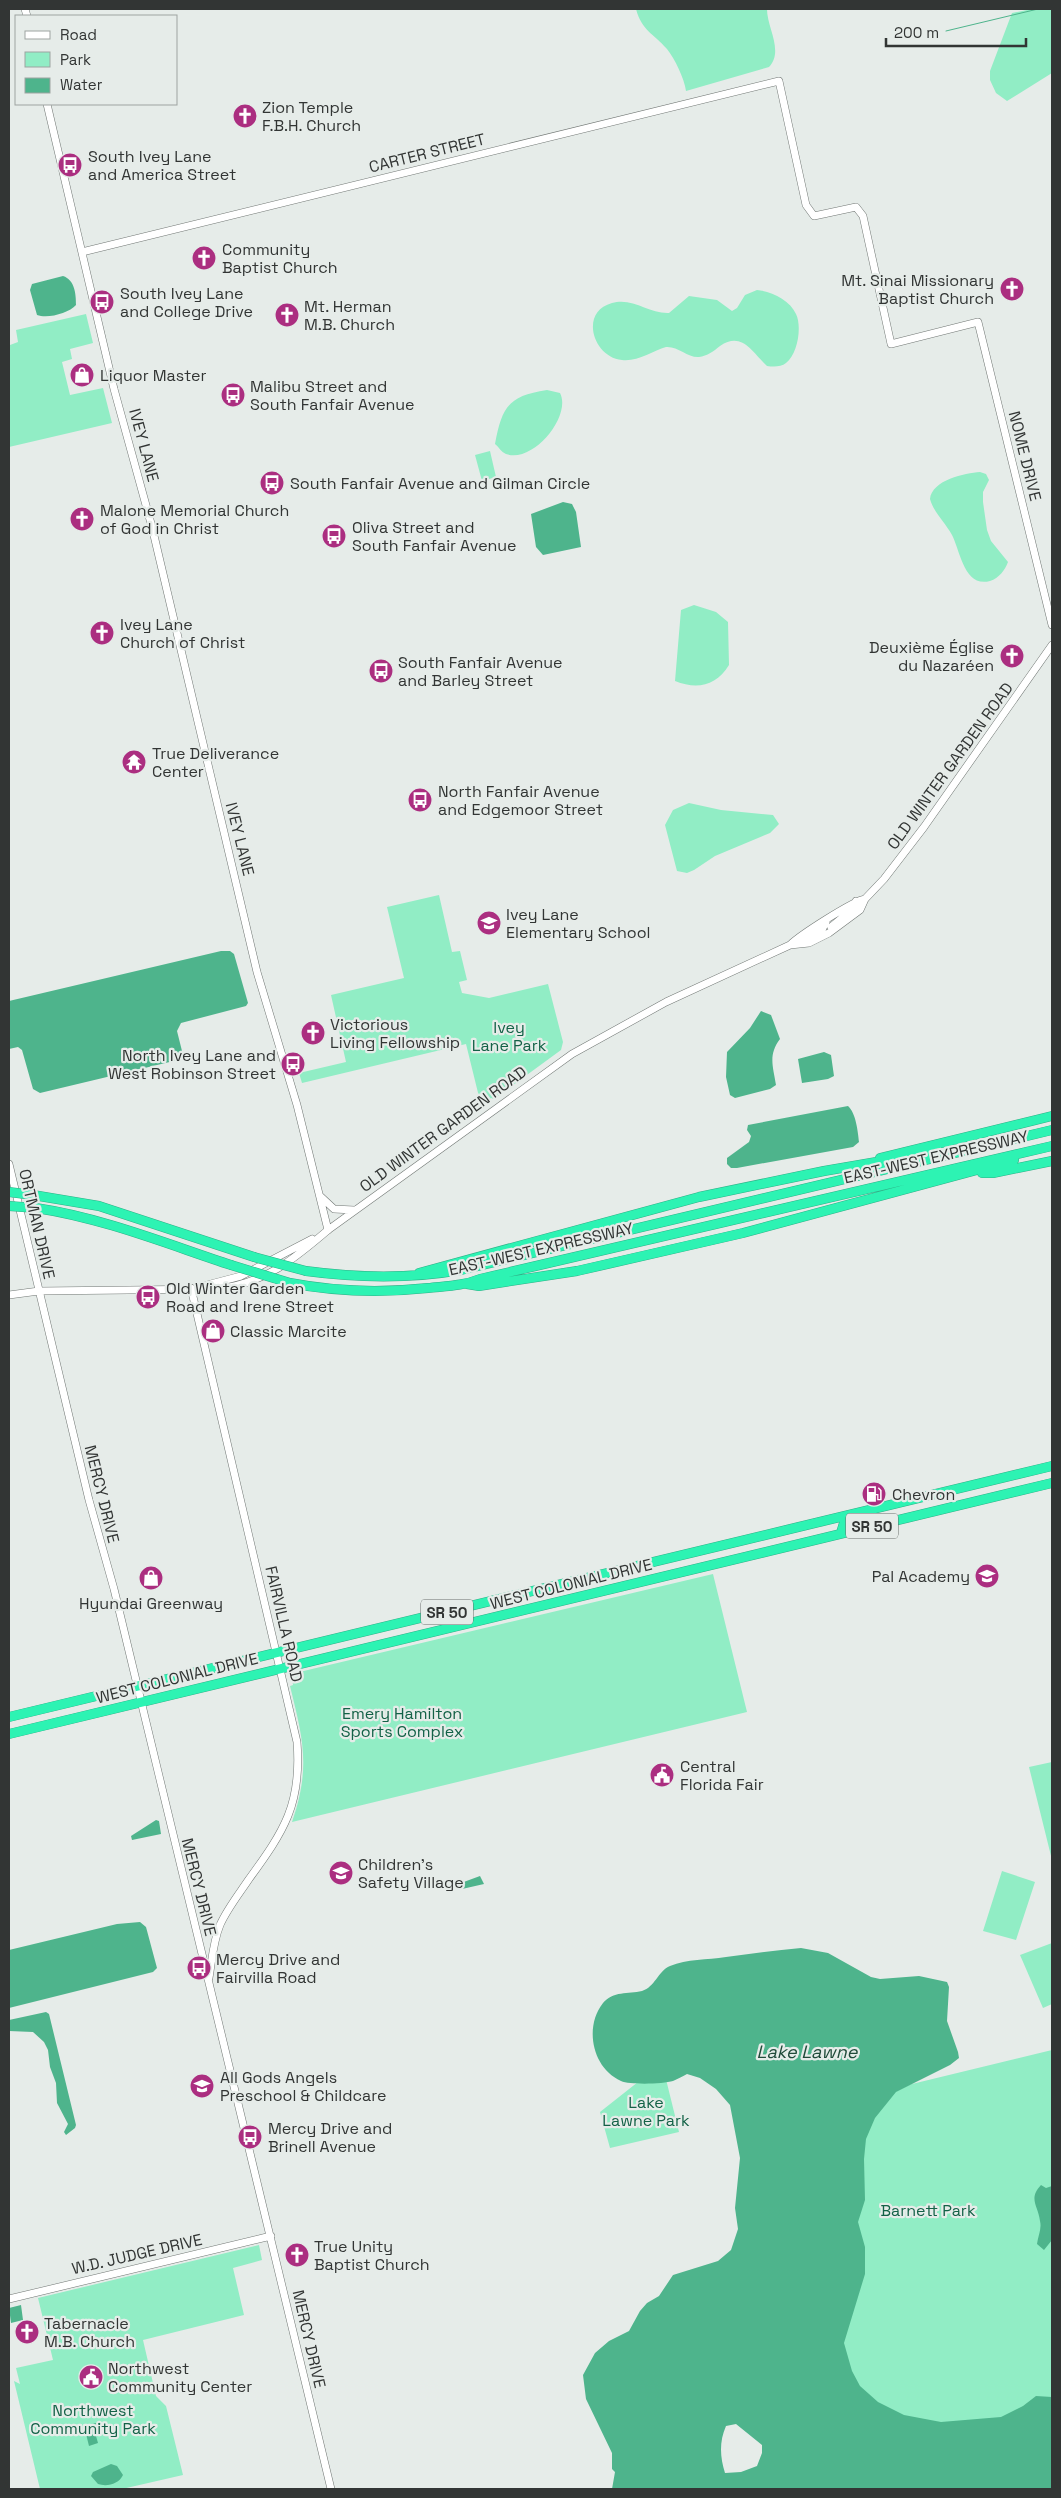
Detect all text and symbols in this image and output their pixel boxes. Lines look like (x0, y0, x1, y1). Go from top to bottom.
legend (15, 15, 178, 105)
scale bar (886, 15, 1026, 47)
text: 200 m (894, 23, 939, 42)
text: Road (60, 25, 97, 44)
text: Park (60, 50, 91, 69)
text: Water (60, 75, 103, 94)
place label: Zion Temple F.B.H. Church (262, 97, 361, 136)
church icon: Zion Temple F.B.H. Church (232, 103, 258, 129)
street label: CARTER STREET (367, 128, 487, 178)
place label: South Ivey Lane and America Street (88, 146, 236, 185)
bus stop icon: South Ivey Lane and America Street (57, 152, 83, 178)
place label: Community Baptist Church (222, 239, 338, 278)
church icon: Community Baptist Church (191, 245, 217, 271)
place label: Mt. Sinai Missionary Baptist Church (841, 270, 994, 309)
church icon: Mt. Sinai Missionary Baptist Church (999, 276, 1025, 302)
place label: South Ivey Lane and College Drive (120, 283, 253, 322)
bus stop icon: South Ivey Lane and College Drive (89, 289, 115, 315)
place label: Mt. Herman M.B. Church (304, 296, 395, 335)
church icon: Mt. Herman M.B. Church (274, 302, 300, 328)
shop icon: Liquor Master (69, 362, 95, 388)
place label: Liquor Master (100, 365, 207, 386)
place label: Malibu Street and South Fanfair Avenue (250, 376, 415, 415)
bus stop icon: Malibu Street and South Fanfair Avenue (220, 382, 246, 408)
street label: IVEY LANE (124, 406, 164, 484)
street label: NOME DRIVE (1004, 409, 1046, 503)
bus stop icon: South Fanfair Avenue and Gilman Circle (259, 470, 285, 496)
place label: South Fanfair Avenue and Gilman Circle (290, 473, 590, 494)
place label: Malone Memorial Church of God in Christ (100, 500, 289, 539)
church icon: Malone Memorial Church of God in Christ (69, 506, 95, 532)
place label: Oliva Street and South Fanfair Avenue (352, 517, 517, 556)
bus stop icon: Oliva Street and South Fanfair Avenue (321, 523, 347, 549)
place label: Ivey Lane Church of Christ (120, 614, 245, 653)
church icon: Ivey Lane Church of Christ (89, 620, 115, 646)
place label: Deuxième Église du Nazaréen (869, 637, 994, 676)
church icon: Deuxième Église du Nazaréen (999, 643, 1025, 669)
place label: South Fanfair Avenue and Barley Street (398, 652, 563, 691)
bus stop icon: South Fanfair Avenue and Barley Street (368, 658, 394, 684)
street label: OLD WINTER GARDEN ROAD (882, 678, 1018, 854)
place label: True Deliverance Center (152, 743, 279, 782)
temple icon: True Deliverance Center (121, 749, 147, 775)
place label: North Fanfair Avenue and Edgemoor Street (438, 781, 603, 820)
bus stop icon: North Fanfair Avenue and Edgemoor Street (407, 787, 433, 813)
street label: IVEY LANE (221, 800, 259, 878)
place label: Ivey Lane Elementary School (506, 904, 651, 943)
school or university icon: Ivey Lane Elementary School (476, 910, 502, 936)
place label: Victorious Living Fellowship (330, 1014, 460, 1053)
park label: Ivey Lane Park (472, 1017, 547, 1056)
church icon: Victorious Living Fellowship (300, 1020, 326, 1046)
place label: North Ivey Lane and West Robinson Street (108, 1045, 276, 1084)
bus stop icon: North Ivey Lane and West Robinson Street (280, 1051, 306, 1077)
street label: OLD WINTER GARDEN ROAD (355, 1061, 531, 1197)
street label: EAST-WEST EXPRESSWAY (842, 1125, 1030, 1188)
street label: ORTMAN DRIVE (14, 1167, 60, 1281)
street label: EAST-WEST EXPRESSWAY (447, 1217, 635, 1280)
place label: Old Winter Garden Road and Irene Street (166, 1278, 334, 1317)
bus stop icon: Old Winter Garden Road and Irene Street (135, 1284, 161, 1310)
shop icon: Classic Marcite (200, 1318, 226, 1344)
place label: Classic Marcite (230, 1321, 347, 1342)
street label: MERCY DRIVE (80, 1443, 124, 1545)
fuel station icon: Chevron (861, 1481, 887, 1507)
place label: Chevron (892, 1484, 955, 1505)
road number: SR 50 (846, 1514, 898, 1538)
street label: WEST COLONIAL DRIVE (488, 1554, 654, 1614)
school or university icon: Pal Academy (974, 1563, 1000, 1589)
street label: FAIRVILLA ROAD (260, 1564, 308, 1684)
shop icon: Hyundai Greenway (138, 1565, 164, 1591)
place label: Pal Academy (872, 1566, 970, 1587)
place label: Hyundai Greenway (79, 1593, 223, 1614)
road number: SR 50 (421, 1600, 473, 1624)
street label: WEST COLONIAL DRIVE (94, 1648, 260, 1708)
park label: Emery Hamilton Sports Complex (341, 1703, 463, 1742)
place label: Central Florida Fair (680, 1756, 764, 1795)
public building icon: Central Florida Fair (649, 1762, 675, 1788)
street label: MERCY DRIVE (177, 1836, 221, 1938)
place label: Children's Safety Village (358, 1854, 464, 1893)
school or university icon: Children's Safety Village (328, 1860, 354, 1886)
place label: Mercy Drive and Fairvilla Road (216, 1949, 340, 1988)
bus stop icon: Mercy Drive and Fairvilla Road (186, 1955, 212, 1981)
water label: Lake Lawne (757, 2040, 859, 2063)
place label: All Gods Angels Preschool & Childcare (220, 2067, 386, 2106)
school or university icon: All Gods Angels Preschool & Childcare (189, 2073, 215, 2099)
park label: Lake Lawne Park (602, 2092, 690, 2131)
place label: Mercy Drive and Brinell Avenue (268, 2118, 392, 2157)
bus stop icon: Mercy Drive and Brinell Avenue (237, 2124, 263, 2150)
park label: Barnett Park (881, 2200, 976, 2221)
street label: W.D. JUDGE DRIVE (70, 2229, 204, 2279)
place label: True Unity Baptist Church (314, 2236, 430, 2275)
church icon: True Unity Baptist Church (284, 2242, 310, 2268)
street label: MERCY DRIVE (288, 2288, 330, 2390)
place label: Tabernacle M.B. Church (44, 2313, 135, 2352)
church icon: Tabernacle M.B. Church (14, 2319, 40, 2345)
place label: Northwest Community Center (108, 2358, 252, 2397)
public building icon: Northwest Community Center (78, 2364, 104, 2390)
park label: Northwest Community Park (30, 2400, 156, 2439)

